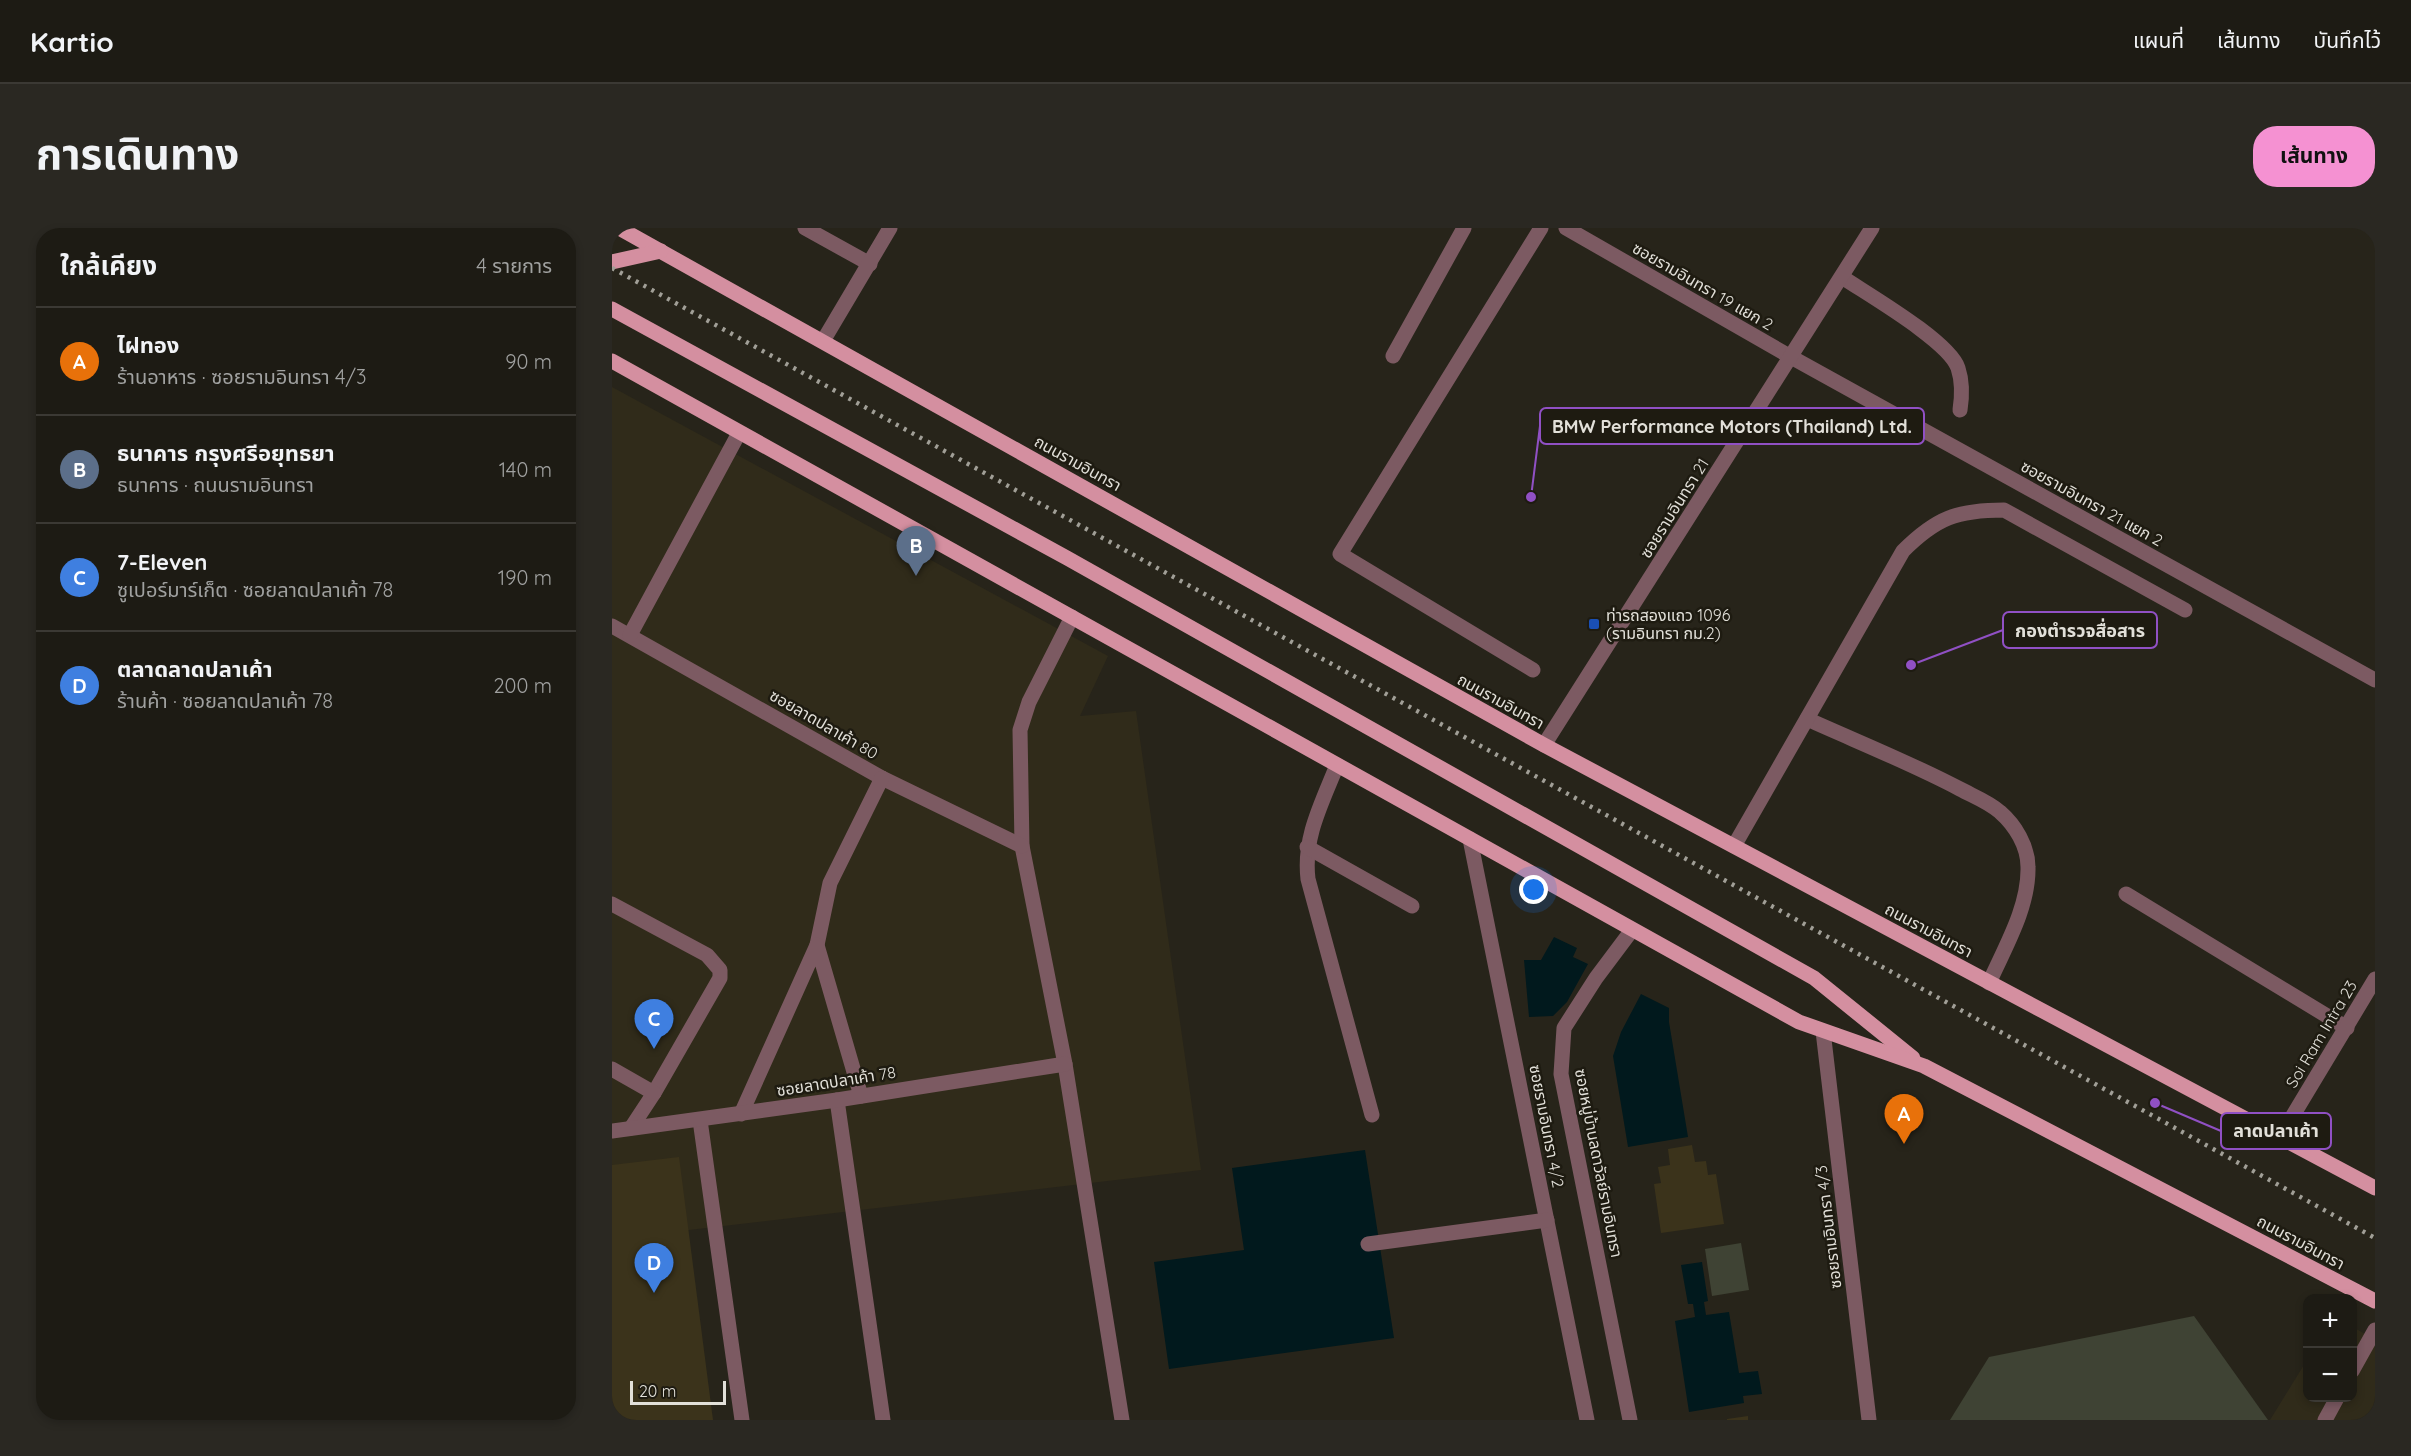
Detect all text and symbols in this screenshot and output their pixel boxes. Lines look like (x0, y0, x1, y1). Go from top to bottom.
text: Kartio (30, 24, 114, 59)
text: แผนที่ (2133, 27, 2184, 53)
text: เส้นทาง (2217, 27, 2281, 53)
text: บันทึกไว้ (2314, 27, 2381, 53)
button: เส้นทาง (2253, 126, 2375, 187)
text: การเดินทาง (36, 127, 239, 180)
street label: ซอยรามอินทรา 19 แยก 2 (1629, 238, 1777, 335)
text: ใกล้เคียง (60, 249, 157, 282)
text: 4 รายการ (476, 253, 552, 278)
text: ไฝทอง (117, 331, 179, 359)
text: A (73, 349, 86, 374)
text: 90 m (505, 349, 552, 374)
text: ร้านอาหาร · ซอยรามอินทรา 4/3 (117, 364, 367, 389)
callout: BMW Performance Motors (Thailand) Ltd. (1540, 408, 1924, 444)
text: BMW Performance Motors (Thailand) Ltd. (1552, 415, 1912, 438)
street label: ถนนรามอินทรา (1031, 431, 1125, 495)
text: ธนาคาร กรุงศรีอยุทธยา (117, 439, 334, 467)
street label: ซอยรามอินทรา 21 (1635, 454, 1713, 562)
street label: ซอยรามอินทรา 21 แยก 2 (2018, 456, 2167, 550)
text: B (73, 457, 86, 482)
text: 140 m (499, 457, 552, 482)
text: ธนาคาร · ถนนรามอินทรา (117, 472, 314, 497)
pin: B (896, 526, 936, 576)
text: 7-Eleven (117, 548, 207, 576)
text: C (73, 565, 86, 590)
text: 190 m (498, 565, 552, 590)
text: ซูเปอร์มาร์เก็ต · ซอยลาดปลาเค้า 78 (117, 577, 393, 602)
place label: ท่ารถสองแถว 1096 (รามอินทรา กม.2) (1606, 605, 1731, 643)
callout: กองตำรวจสื่อสาร (2003, 612, 2157, 648)
marker: ท่ารถสองแถว 1096 (รามอินทรา กม.2) (1587, 617, 1601, 631)
text: กองตำรวจสื่อสาร (2015, 618, 2145, 642)
text: ตลาดลาดปลาเค้า (117, 655, 273, 683)
street label: ถนนรามอินทรา (1454, 669, 1548, 733)
text: D (72, 673, 87, 698)
text: 200 m (493, 673, 552, 698)
street label: ซอยลาดปลาเค้า 80 (766, 685, 882, 763)
text: ร้านค้า · ซอยลาดปลาเค้า 78 (117, 688, 333, 713)
your location (1519, 875, 1548, 904)
street label: ถนนรามอินทรา (1882, 899, 1976, 961)
street label: Soi Ram Intra 23 (2281, 977, 2361, 1091)
pin: C (634, 1000, 674, 1049)
street label: ซอยลาดปลาเค้า 78 (775, 1062, 897, 1100)
street label: ซอยรามอินทรา 4/2 (1525, 1063, 1569, 1189)
street label: ซอยหมู่บ้านลดาวัลย์รามอินทรา (1571, 1067, 1627, 1259)
pin: A (1884, 1094, 1924, 1144)
callout: ลาดปลาเค้า (2221, 1113, 2331, 1149)
text: ลาดปลาเค้า (2233, 1119, 2319, 1142)
street label: ซอยรามอินทรา 4/3 (1811, 1164, 1845, 1290)
street label: ถนนรามอินทรา (2254, 1211, 2348, 1273)
pin: D (634, 1244, 674, 1293)
map controls (2303, 1294, 2357, 1402)
button: + (2303, 1294, 2357, 1348)
button: − (2303, 1348, 2357, 1402)
scale bar (630, 1378, 726, 1406)
text: 20 m (639, 1381, 676, 1401)

